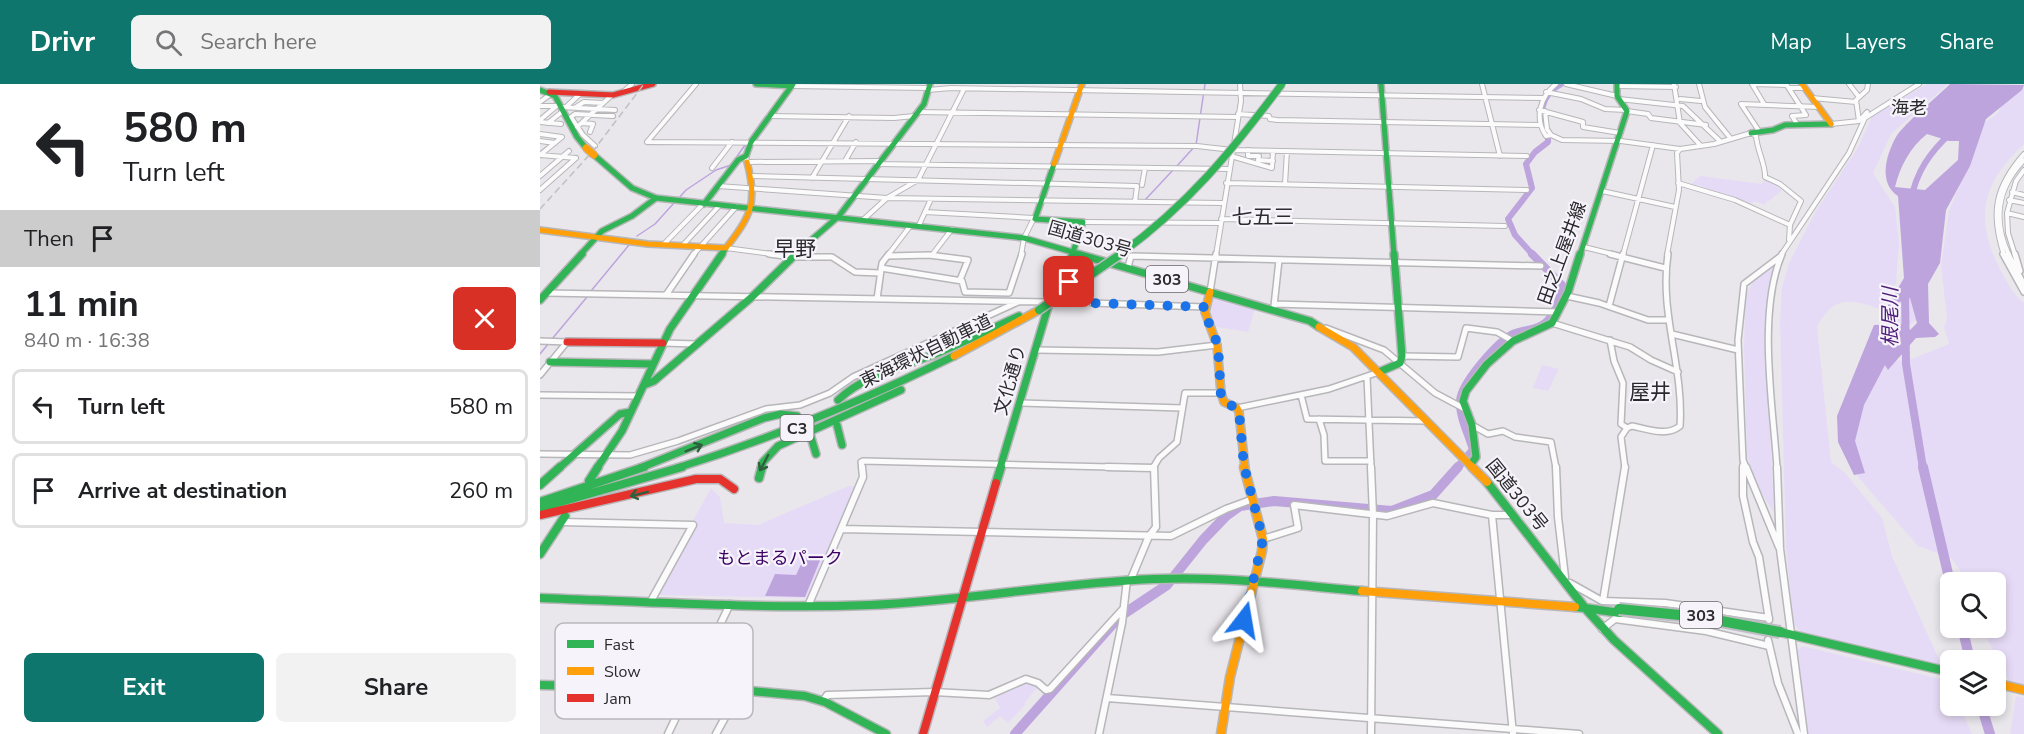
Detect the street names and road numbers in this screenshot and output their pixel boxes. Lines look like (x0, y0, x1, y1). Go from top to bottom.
street label: 田之上屋井線 (1532, 198, 1592, 308)
street label: 国道303号 (1045, 216, 1135, 262)
road number: 303 (1146, 266, 1188, 292)
street label: 東海環状自動車道 (856, 309, 996, 393)
street label: 文化通り (989, 342, 1031, 418)
road number: C3 (780, 415, 814, 441)
street label: 国道303号 (1480, 454, 1554, 536)
road number: 303 (1680, 602, 1722, 628)

